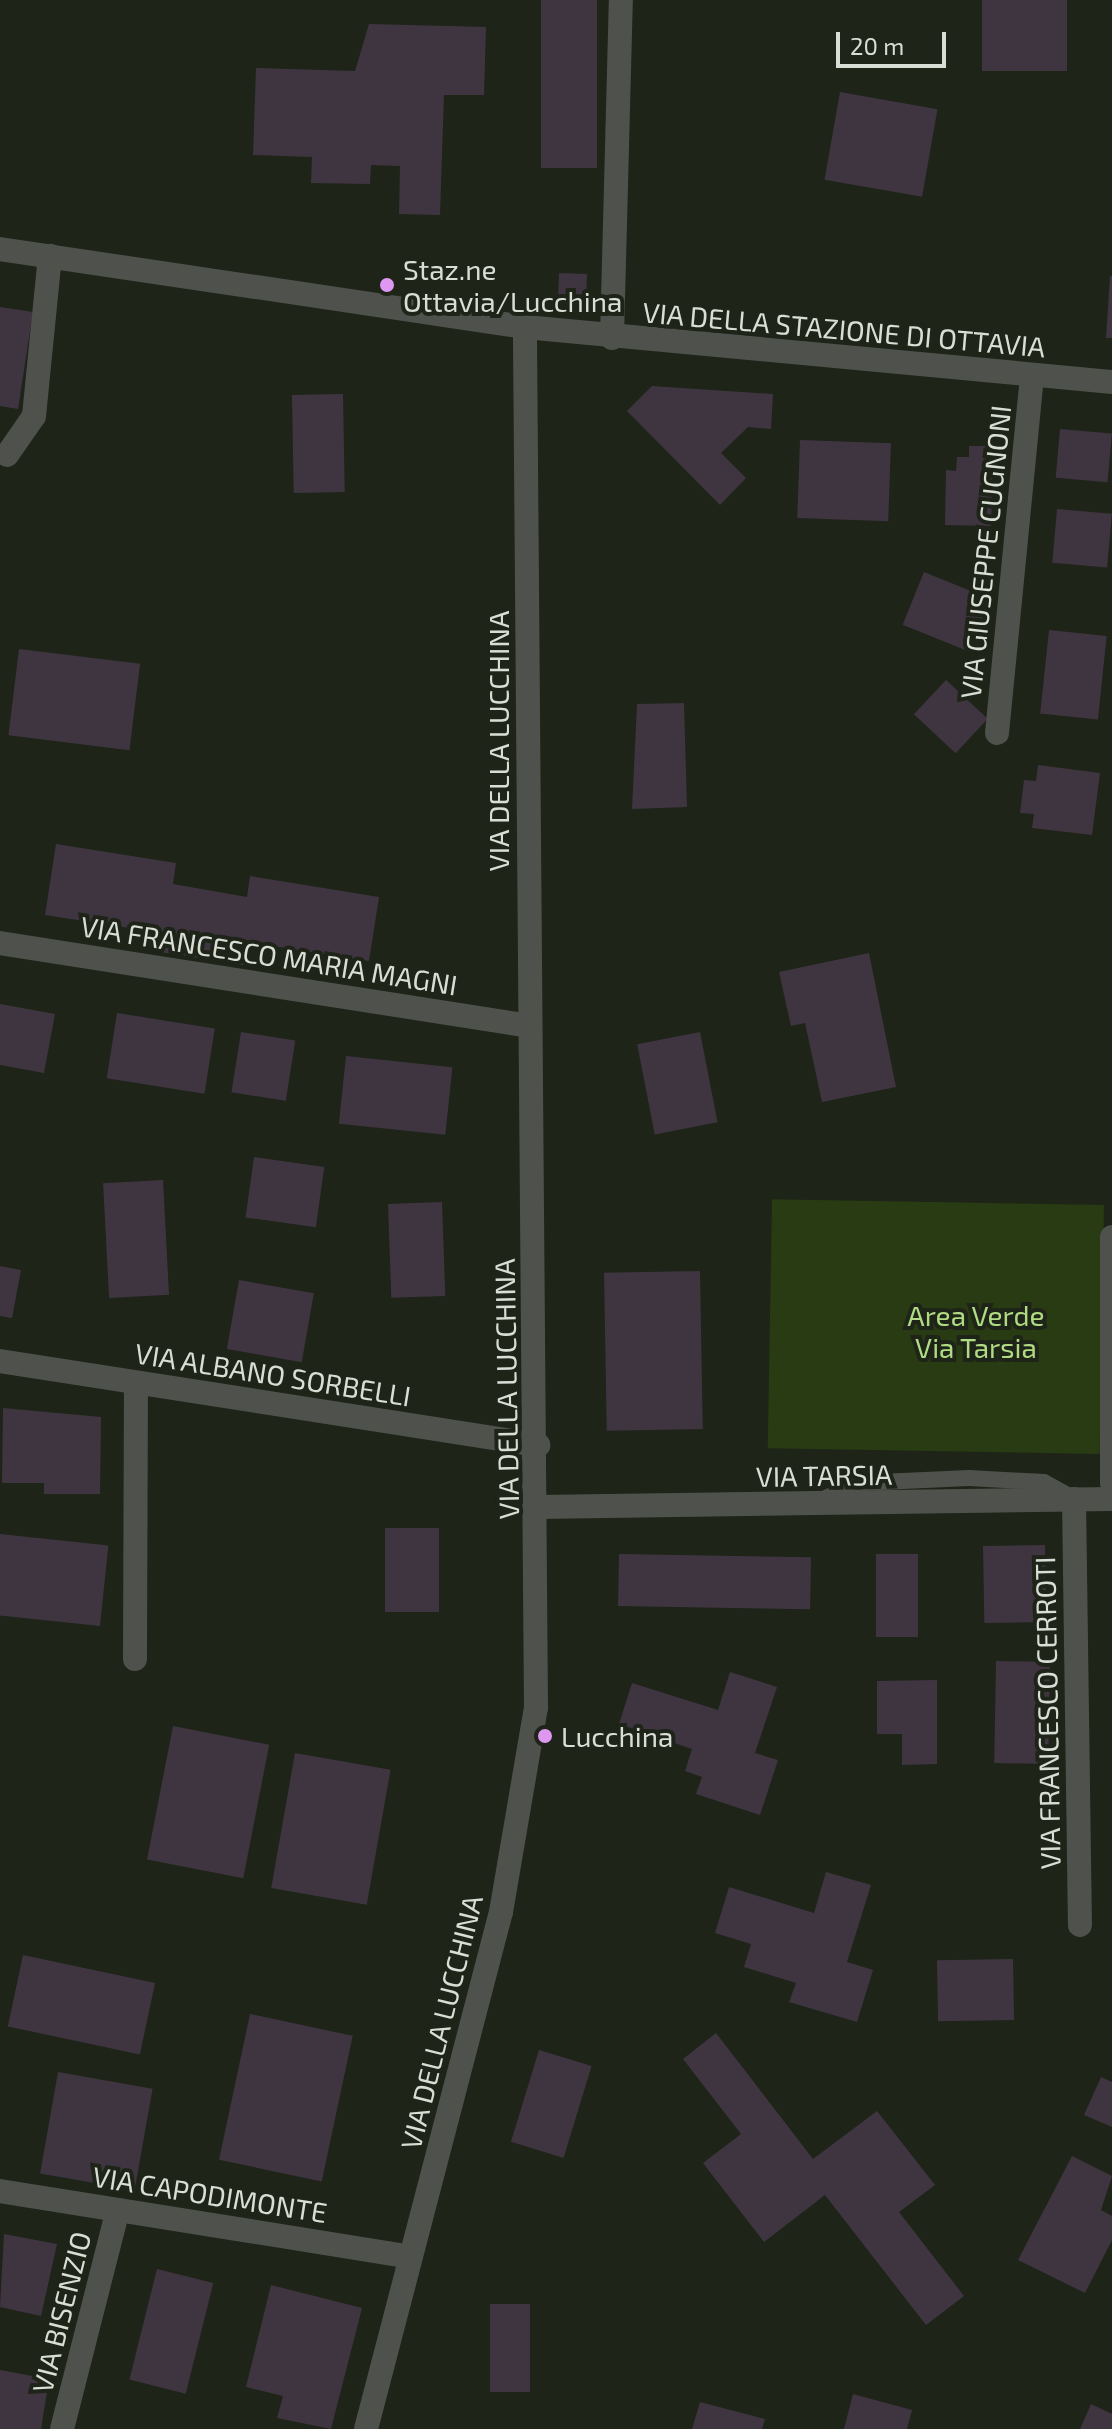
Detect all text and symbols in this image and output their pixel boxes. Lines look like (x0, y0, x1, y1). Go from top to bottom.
scale bar (840, 16, 950, 66)
text: 20 m (850, 31, 904, 60)
place label: Staz.ne Ottavia/Lucchina (403, 252, 622, 318)
marker: Staz.ne Ottavia/Lucchina (378, 276, 396, 294)
street label: VIA DELLA STAZIONE DI OTTAVIA (640, 295, 1048, 363)
street label: VIA GIUSEPPE CUGNONI (953, 403, 1017, 701)
street label: VIA DELLA LUCCHINA (481, 610, 515, 872)
street label: VIA FRANCESCO MARIA MAGNI (78, 909, 460, 1001)
street label: VIA DELLA LUCCHINA (487, 1258, 525, 1520)
park label: Area Verde Via Tarsia (907, 1298, 1045, 1364)
street label: VIA ALBANO SORBELLI (132, 1335, 414, 1413)
street label: VIA TARSIA (755, 1457, 893, 1493)
street label: VIA FRANCESCO CERROTI (1027, 1556, 1067, 1870)
place label: Lucchina (561, 1719, 673, 1753)
marker: Lucchina (536, 1727, 554, 1745)
street label: VIA DELLA LUCCHINA (393, 1891, 489, 2153)
street label: VIA CAPODIMONTE (90, 2159, 330, 2229)
street label: VIA BISENZIO (25, 2228, 97, 2396)

